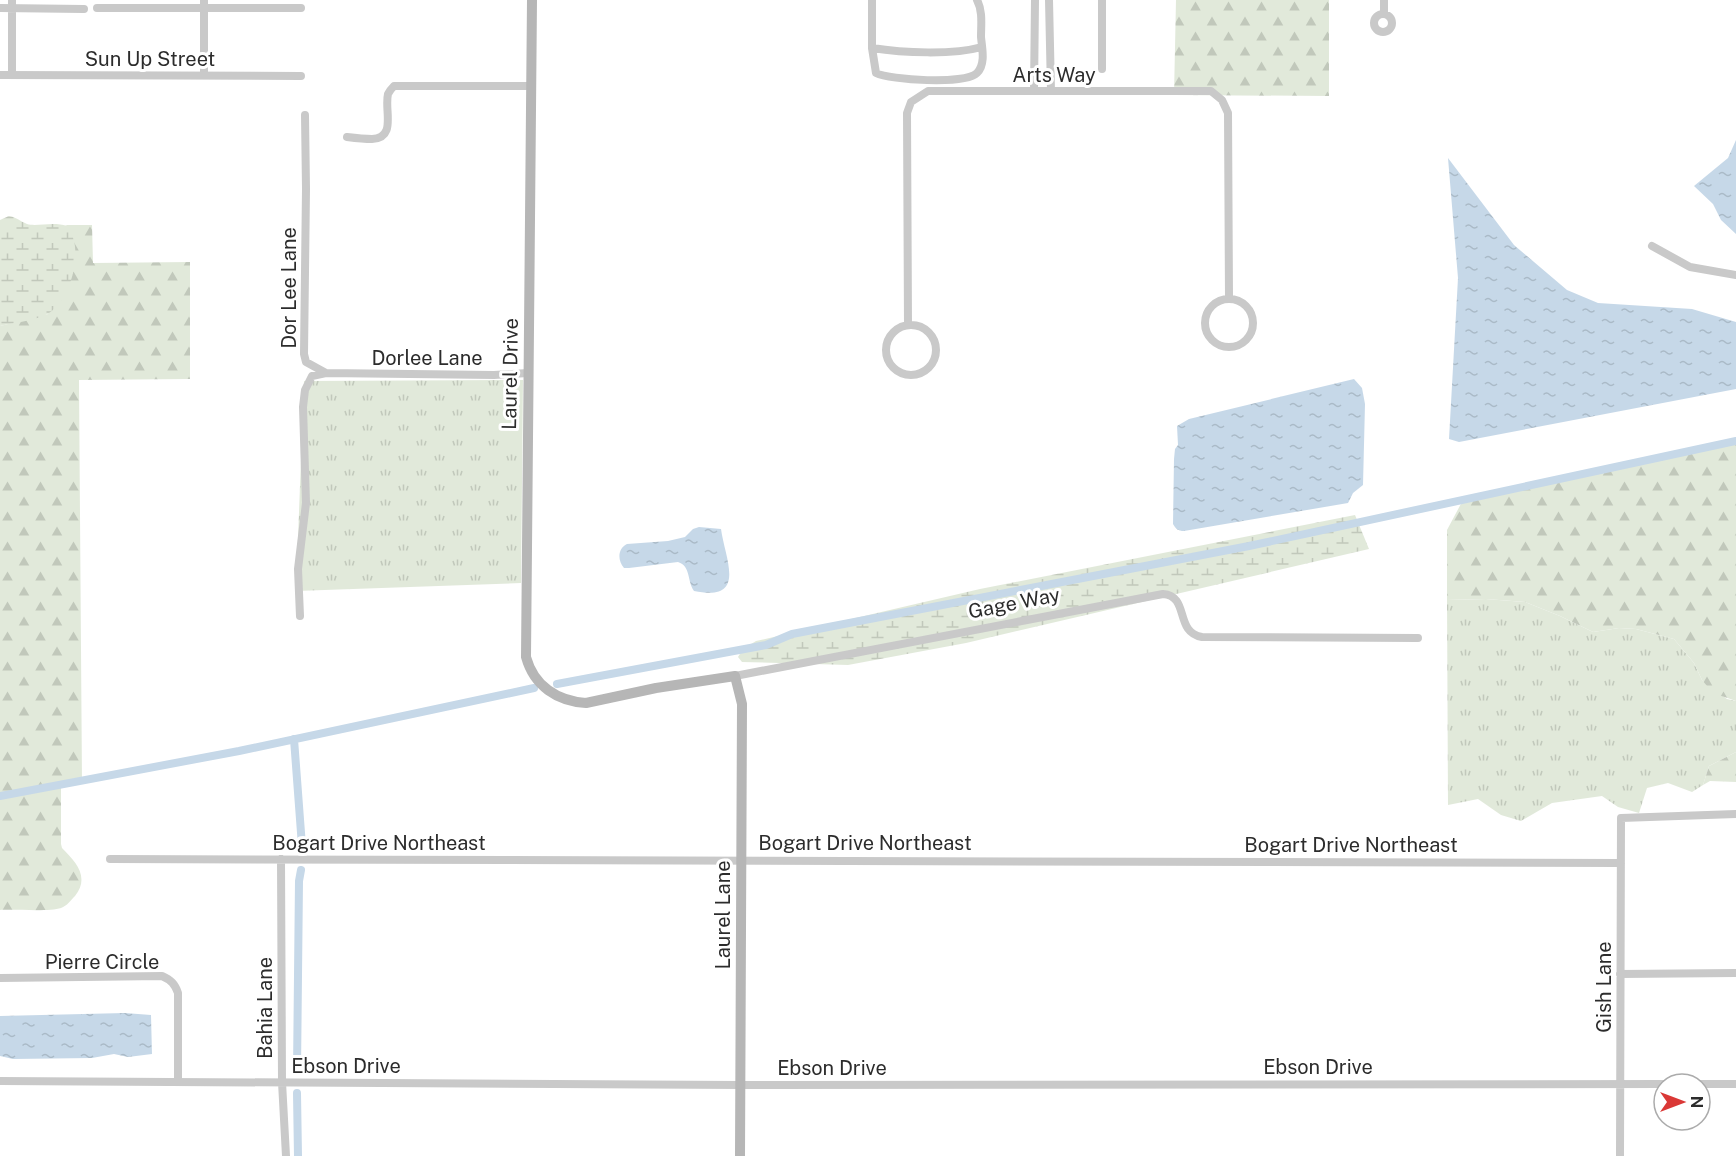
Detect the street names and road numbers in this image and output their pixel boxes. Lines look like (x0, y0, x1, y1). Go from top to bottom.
street label: Sun Up Street (85, 47, 215, 71)
street label: Arts Way (1012, 63, 1096, 87)
street label: Dor Lee Lane (277, 227, 301, 349)
street label: Laurel Drive (497, 318, 523, 430)
street label: Dorlee Lane (371, 346, 483, 370)
street label: Gage Way (966, 582, 1062, 624)
street label: Bogart Drive Northeast (272, 831, 486, 855)
street label: Bogart Drive Northeast (758, 831, 972, 855)
street label: Bogart Drive Northeast (1244, 833, 1458, 857)
street label: Laurel Lane (711, 860, 735, 970)
street label: Gish Lane (1592, 941, 1616, 1033)
street label: Pierre Circle (45, 950, 159, 974)
street label: Bahia Lane (253, 957, 277, 1059)
street label: Ebson Drive (291, 1054, 401, 1078)
street label: Ebson Drive (1263, 1055, 1373, 1079)
street label: Ebson Drive (777, 1056, 887, 1080)

